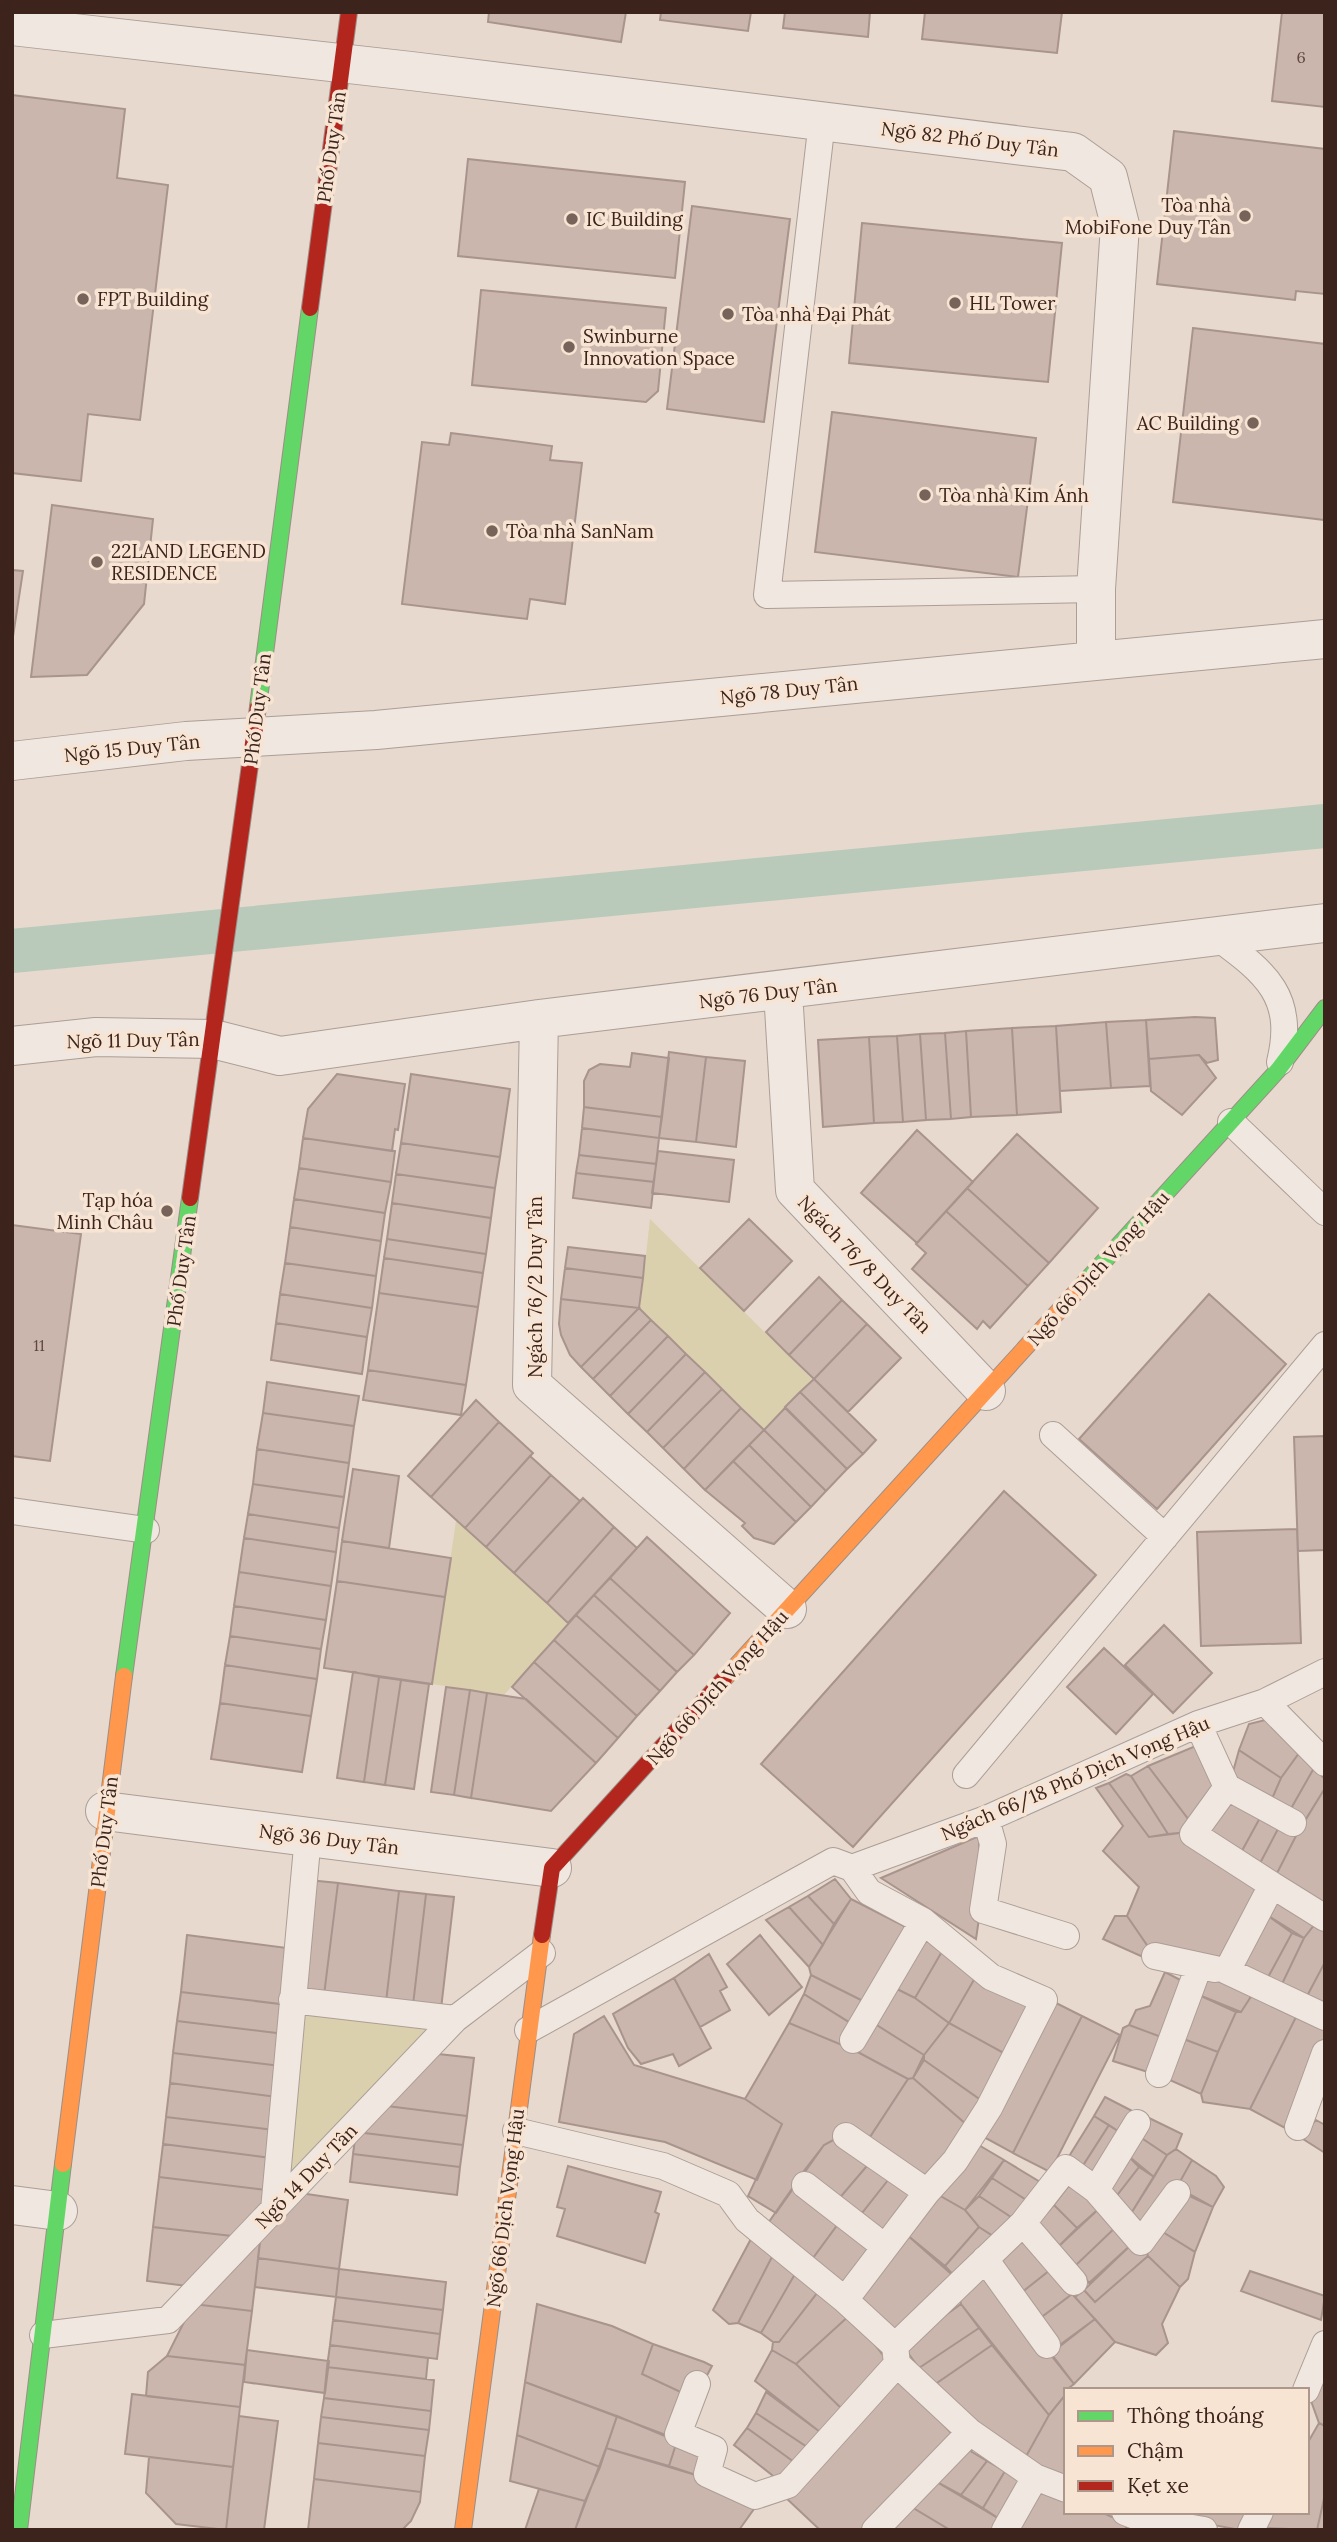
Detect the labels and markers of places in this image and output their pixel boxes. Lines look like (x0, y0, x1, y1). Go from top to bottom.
place label: Tòa nhà MobiFone Duy Tân (1065, 193, 1231, 239)
place label: IC Building (586, 207, 683, 231)
marker: Tòa nhà MobiFone Duy Tân (1237, 208, 1253, 224)
marker: IC Building (564, 211, 580, 227)
place label: FPT Building (97, 287, 209, 311)
marker: FPT Building (75, 291, 91, 307)
place label: HL Tower (969, 291, 1056, 315)
marker: HL Tower (947, 295, 963, 311)
place label: Tòa nhà Đại Phát (742, 302, 892, 326)
marker: Tòa nhà Đại Phát (720, 306, 736, 322)
place label: Swinburne Innovation Space (583, 324, 735, 370)
marker: Swinburne Innovation Space (561, 339, 577, 355)
place label: AC Building (1136, 411, 1239, 435)
marker: AC Building (1245, 415, 1261, 431)
place label: Tòa nhà Kim Ánh (939, 483, 1089, 507)
marker: Tòa nhà Kim Ánh (917, 487, 933, 503)
place label: Tòa nhà SanNam (506, 519, 654, 543)
marker: Tòa nhà SanNam (484, 523, 500, 539)
place label: 22LAND LEGEND RESIDENCE (111, 539, 266, 585)
marker: 22LAND LEGEND RESIDENCE (89, 554, 105, 570)
place label: Tạp hóa Minh Châu (57, 1188, 153, 1234)
marker: Tạp hóa Minh Châu (159, 1203, 175, 1219)

